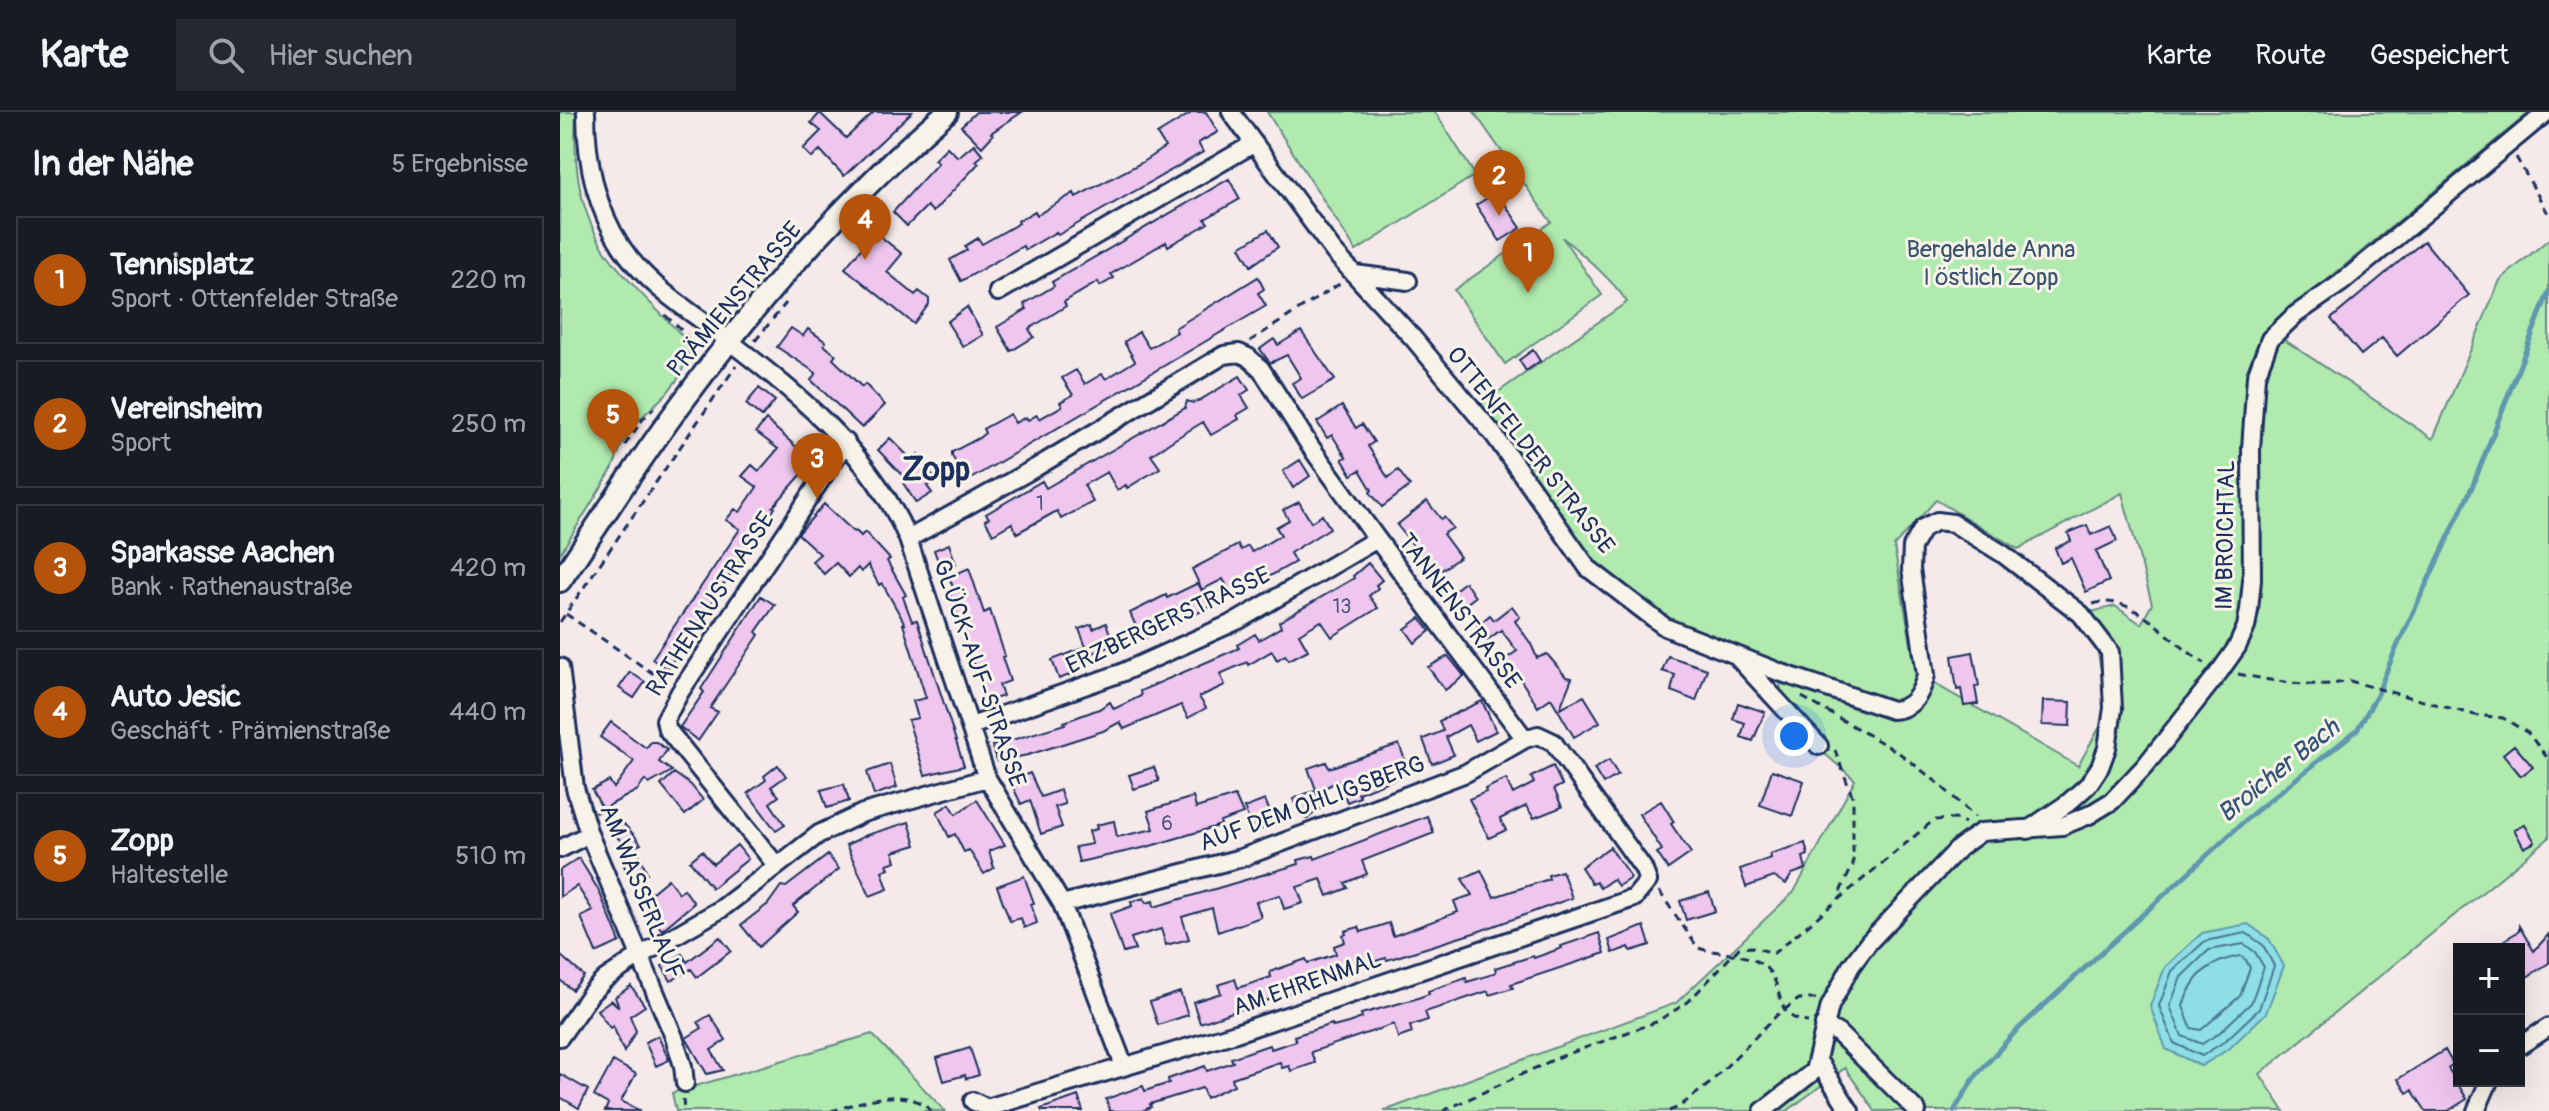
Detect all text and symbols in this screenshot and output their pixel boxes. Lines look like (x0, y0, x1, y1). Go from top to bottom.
search box (176, 19, 736, 91)
text: Karte (40, 31, 128, 79)
icon: search (204, 33, 248, 77)
text: Hier suchen (268, 37, 413, 74)
text: Karte (2146, 38, 2211, 73)
text: Route (2255, 38, 2326, 73)
text: Gespeichert (2370, 38, 2509, 73)
text: In der Nähe (32, 143, 193, 186)
text: 5 Ergebnisse (391, 148, 528, 180)
pin: 2 (1473, 150, 1525, 216)
pin: 4 (839, 194, 891, 260)
street label: PRÄMIENSTRASSE (661, 216, 808, 383)
pin: 1 (1502, 227, 1554, 293)
park label: Bergehalde Anna I östlich Zopp (1907, 235, 2075, 292)
text: Tennisplatz (110, 246, 254, 283)
text: 1 (55, 264, 65, 296)
text: 220 m (450, 264, 526, 296)
text: Sport · Ottenfelder Straße (110, 283, 398, 315)
street label: OTTENFELDER STRASSE (1441, 341, 1621, 560)
pin: 5 (587, 389, 639, 455)
text: Vereinsheim (110, 390, 263, 427)
text: 2 (53, 408, 67, 440)
text: 250 m (451, 408, 526, 440)
text: Sport (110, 427, 171, 459)
pin: 3 (791, 433, 843, 499)
district label: Zopp (902, 450, 970, 490)
street label: IM BROICHTAL (2210, 460, 2241, 610)
house number: 1 (1036, 491, 1044, 516)
street label: RATHENAUSTRASSE (640, 507, 781, 702)
street label: TANNENSTRASSE (1392, 528, 1527, 695)
text: Sparkasse Aachen (110, 534, 335, 571)
text: 3 (53, 552, 67, 584)
text: 420 m (450, 552, 526, 584)
street label: GLÜCK-AUF-STRASSE (927, 556, 1032, 791)
street label: ERZBERGERSTRASSE (1061, 560, 1275, 681)
text: Bank · Rathenaustraße (110, 571, 352, 603)
house number: 13 (1333, 594, 1351, 619)
text: Auto Jesic (110, 678, 241, 715)
text: 4 (52, 696, 68, 728)
text: 440 m (449, 696, 526, 728)
water label: Broicher Bach (2211, 711, 2347, 830)
text: Geschäft · Prämienstraße (110, 715, 390, 747)
your location (1774, 716, 1814, 756)
street label: AUF DEM OHLIGSBERG (1196, 749, 1429, 858)
street label: AM WASSERLAUF (593, 800, 690, 984)
house number: 6 (1161, 811, 1173, 836)
text: Zopp (110, 822, 174, 859)
text: 5 (53, 840, 67, 872)
text: 510 m (455, 840, 526, 872)
text: Haltestelle (110, 859, 228, 891)
map controls (2453, 943, 2525, 1087)
button: + (2453, 943, 2525, 1015)
street label: AM EHRENMAL (1229, 944, 1385, 1022)
button: − (2453, 1015, 2525, 1087)

